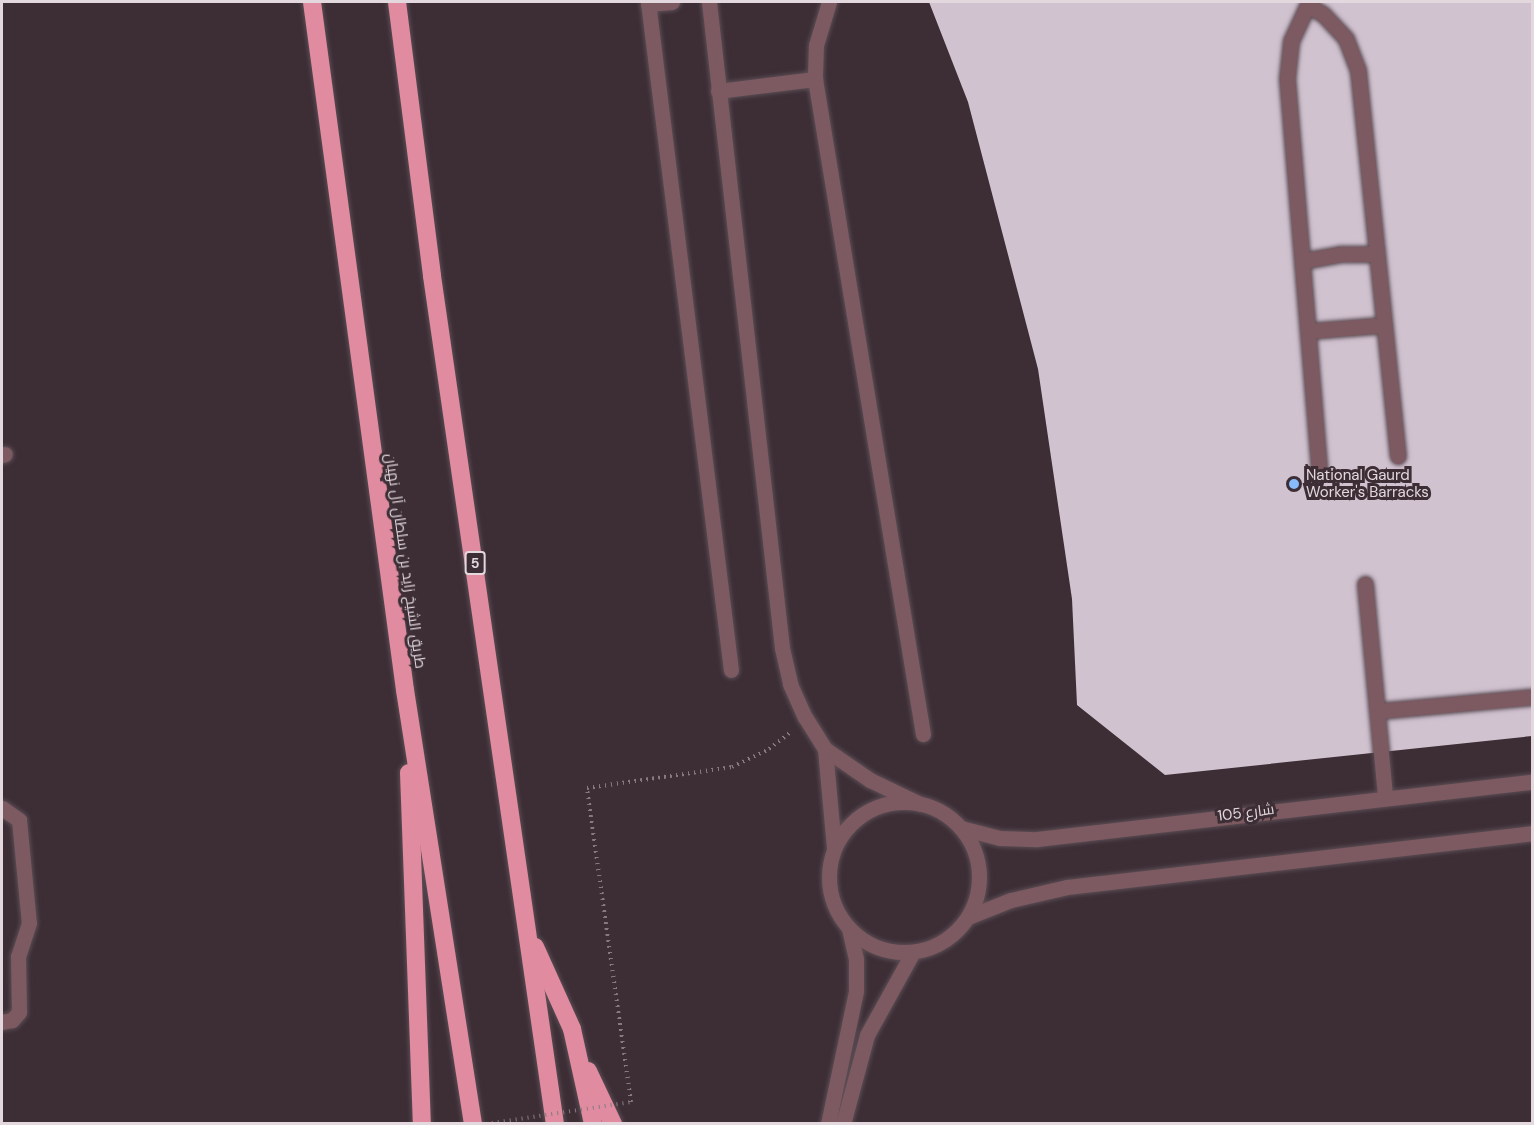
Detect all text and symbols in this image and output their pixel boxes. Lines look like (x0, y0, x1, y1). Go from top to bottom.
street label: طريق الشيخ زايد بن سلطان آل نهيان (381, 452, 429, 670)
place label: National Gaurd Worker's Barracks (1306, 466, 1429, 501)
marker: National Gaurd Worker's Barracks (1287, 477, 1301, 491)
road number: 5 (464, 552, 486, 574)
street label: شارع 105 (1217, 801, 1275, 825)

